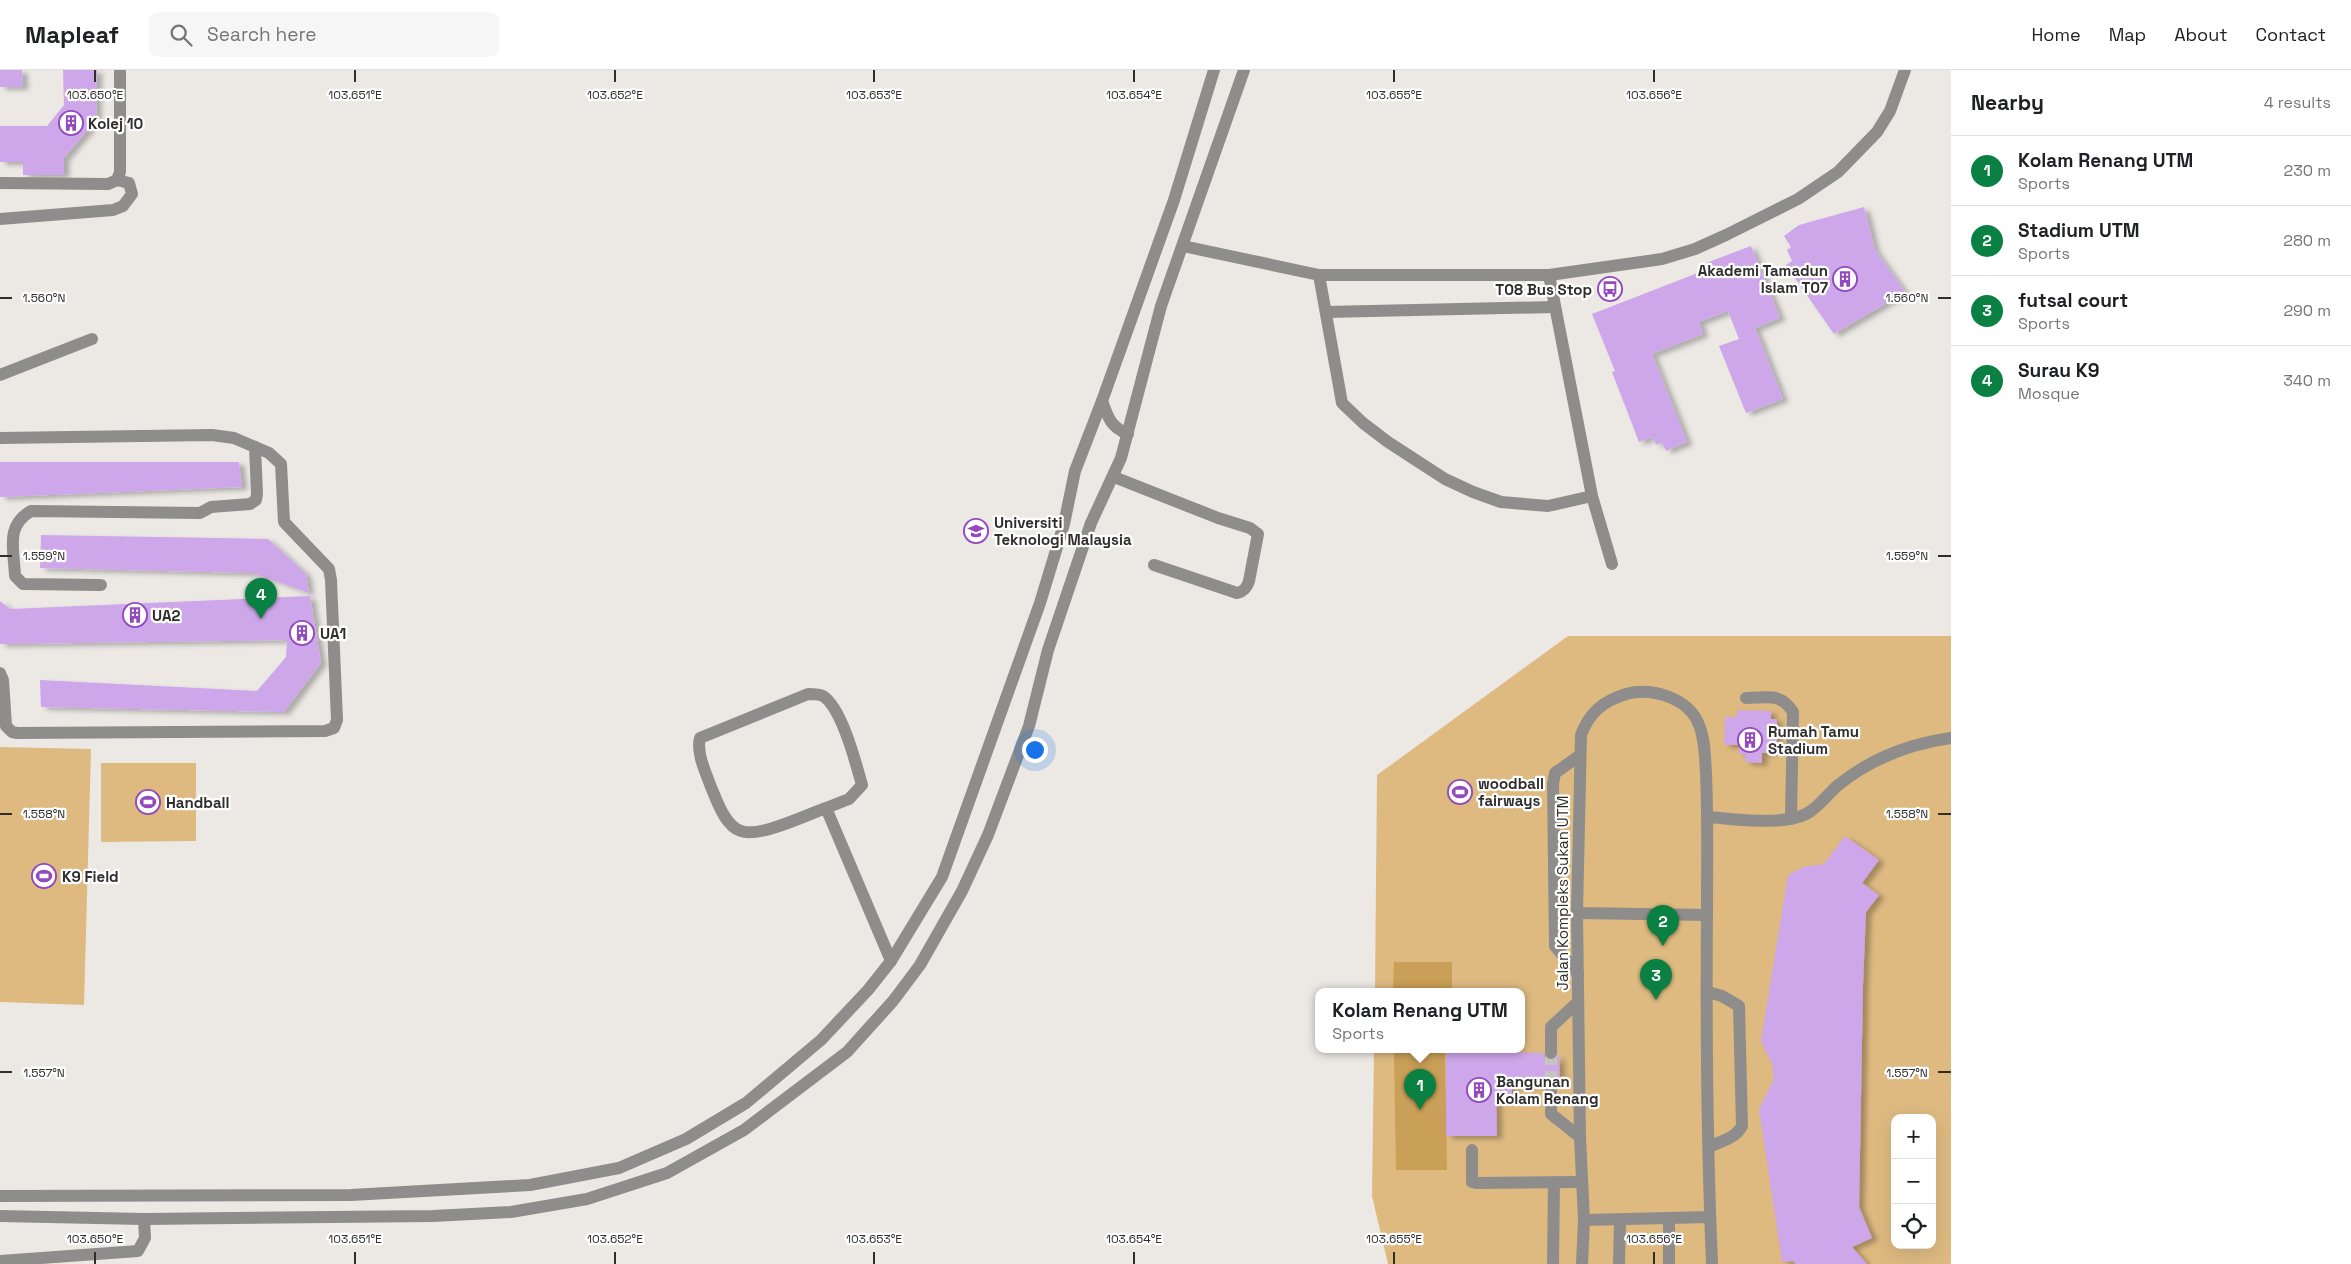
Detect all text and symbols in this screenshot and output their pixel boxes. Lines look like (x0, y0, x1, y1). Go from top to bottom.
search box (149, 12, 499, 57)
text: Mapleaf (25, 19, 119, 50)
icon: search (167, 21, 195, 49)
text: Search here (207, 22, 317, 47)
text: Home (2032, 23, 2081, 46)
text: Map (2109, 23, 2146, 46)
text: About (2174, 23, 2228, 46)
text: Contact (2256, 23, 2326, 46)
text: 103.650°E (67, 87, 123, 103)
text: 103.651°E (328, 87, 382, 103)
text: 103.652°E (587, 87, 643, 103)
text: 103.653°E (846, 87, 902, 103)
text: 103.654°E (1106, 87, 1162, 103)
text: 103.655°E (1366, 87, 1422, 103)
text: 103.656°E (1626, 87, 1682, 103)
text: Nearby (1971, 89, 2044, 116)
text: 4 results (2264, 92, 2331, 113)
building icon: Kolej 10 (58, 110, 84, 136)
place label: Kolej 10 (88, 114, 143, 133)
text: Kolam Renang UTM (2018, 148, 2193, 173)
text: 1 (1983, 160, 1991, 181)
text: 230 m (2284, 160, 2331, 181)
text: Sports (2018, 173, 2070, 194)
text: Stadium UTM (2018, 218, 2140, 243)
text: 2 (1982, 230, 1992, 251)
text: 280 m (2283, 230, 2331, 251)
text: Sports (2018, 243, 2070, 264)
place label: Akademi Tamadun Islam T07 (1698, 261, 1828, 297)
building icon: Akademi Tamadun Islam T07 (1832, 266, 1858, 292)
bus stop icon: T08 Bus Stop (1597, 276, 1623, 302)
place label: T08 Bus Stop (1495, 280, 1592, 299)
text: futsal court (2018, 288, 2128, 313)
text: 1.560°N (23, 290, 65, 306)
text: 1.560°N (1886, 290, 1928, 306)
text: 3 (1982, 300, 1992, 321)
text: 290 m (2283, 300, 2331, 321)
text: Sports (2018, 313, 2070, 334)
text: Surau K9 (2018, 358, 2099, 383)
text: 4 (1982, 370, 1992, 391)
text: 340 m (2283, 370, 2331, 391)
text: Mosque (2018, 383, 2080, 404)
place label: Universiti Teknologi Malaysia (994, 513, 1132, 549)
school or university icon: Universiti Teknologi Malaysia (963, 518, 989, 544)
text: 1.559°N (23, 548, 65, 564)
text: 1.559°N (1886, 548, 1928, 564)
pin: 4 (245, 578, 277, 619)
building icon: UA2 (122, 602, 148, 628)
place label: UA2 (152, 606, 180, 625)
building icon: UA1 (289, 620, 315, 646)
place label: UA1 (320, 624, 346, 643)
place label: Rumah Tamu Stadium (1768, 722, 1859, 758)
building icon: Rumah Tamu Stadium (1737, 727, 1763, 753)
your location (1022, 737, 1048, 763)
place label: woodball fairways (1478, 774, 1544, 810)
sports icon: woodball fairways (1447, 779, 1473, 805)
sports icon: Handball (135, 789, 161, 815)
place label: Handball (166, 793, 230, 812)
street label: Jalan Kompleks Sukan UTM (1553, 795, 1572, 991)
text: 1.558°N (23, 806, 65, 822)
text: 1.558°N (1886, 806, 1928, 822)
sports icon: K9 Field (31, 863, 57, 889)
place label: K9 Field (62, 867, 119, 886)
pin: 2 (1647, 905, 1679, 946)
pin: 3 (1640, 959, 1672, 1000)
popup (1315, 988, 1525, 1053)
text: Kolam Renang UTM (1332, 998, 1508, 1023)
text: Sports (1332, 1023, 1384, 1044)
text: 1.557°N (23, 1065, 65, 1081)
text: 1.557°N (1886, 1065, 1928, 1081)
pin: 1 (1404, 1069, 1436, 1110)
place label: Bangunan Kolam Renang (1496, 1072, 1599, 1108)
building icon: Bangunan Kolam Renang (1466, 1077, 1492, 1103)
map controls (1891, 1114, 1936, 1249)
button: + (1891, 1114, 1936, 1159)
button: − (1891, 1159, 1936, 1204)
button: locate (1891, 1204, 1936, 1249)
text: 103.650°E (67, 1231, 123, 1247)
text: 103.651°E (328, 1231, 382, 1247)
text: 103.652°E (587, 1231, 643, 1247)
text: 103.653°E (846, 1231, 902, 1247)
text: 103.654°E (1106, 1231, 1162, 1247)
text: 103.655°E (1366, 1231, 1422, 1247)
text: 103.656°E (1626, 1231, 1682, 1247)

